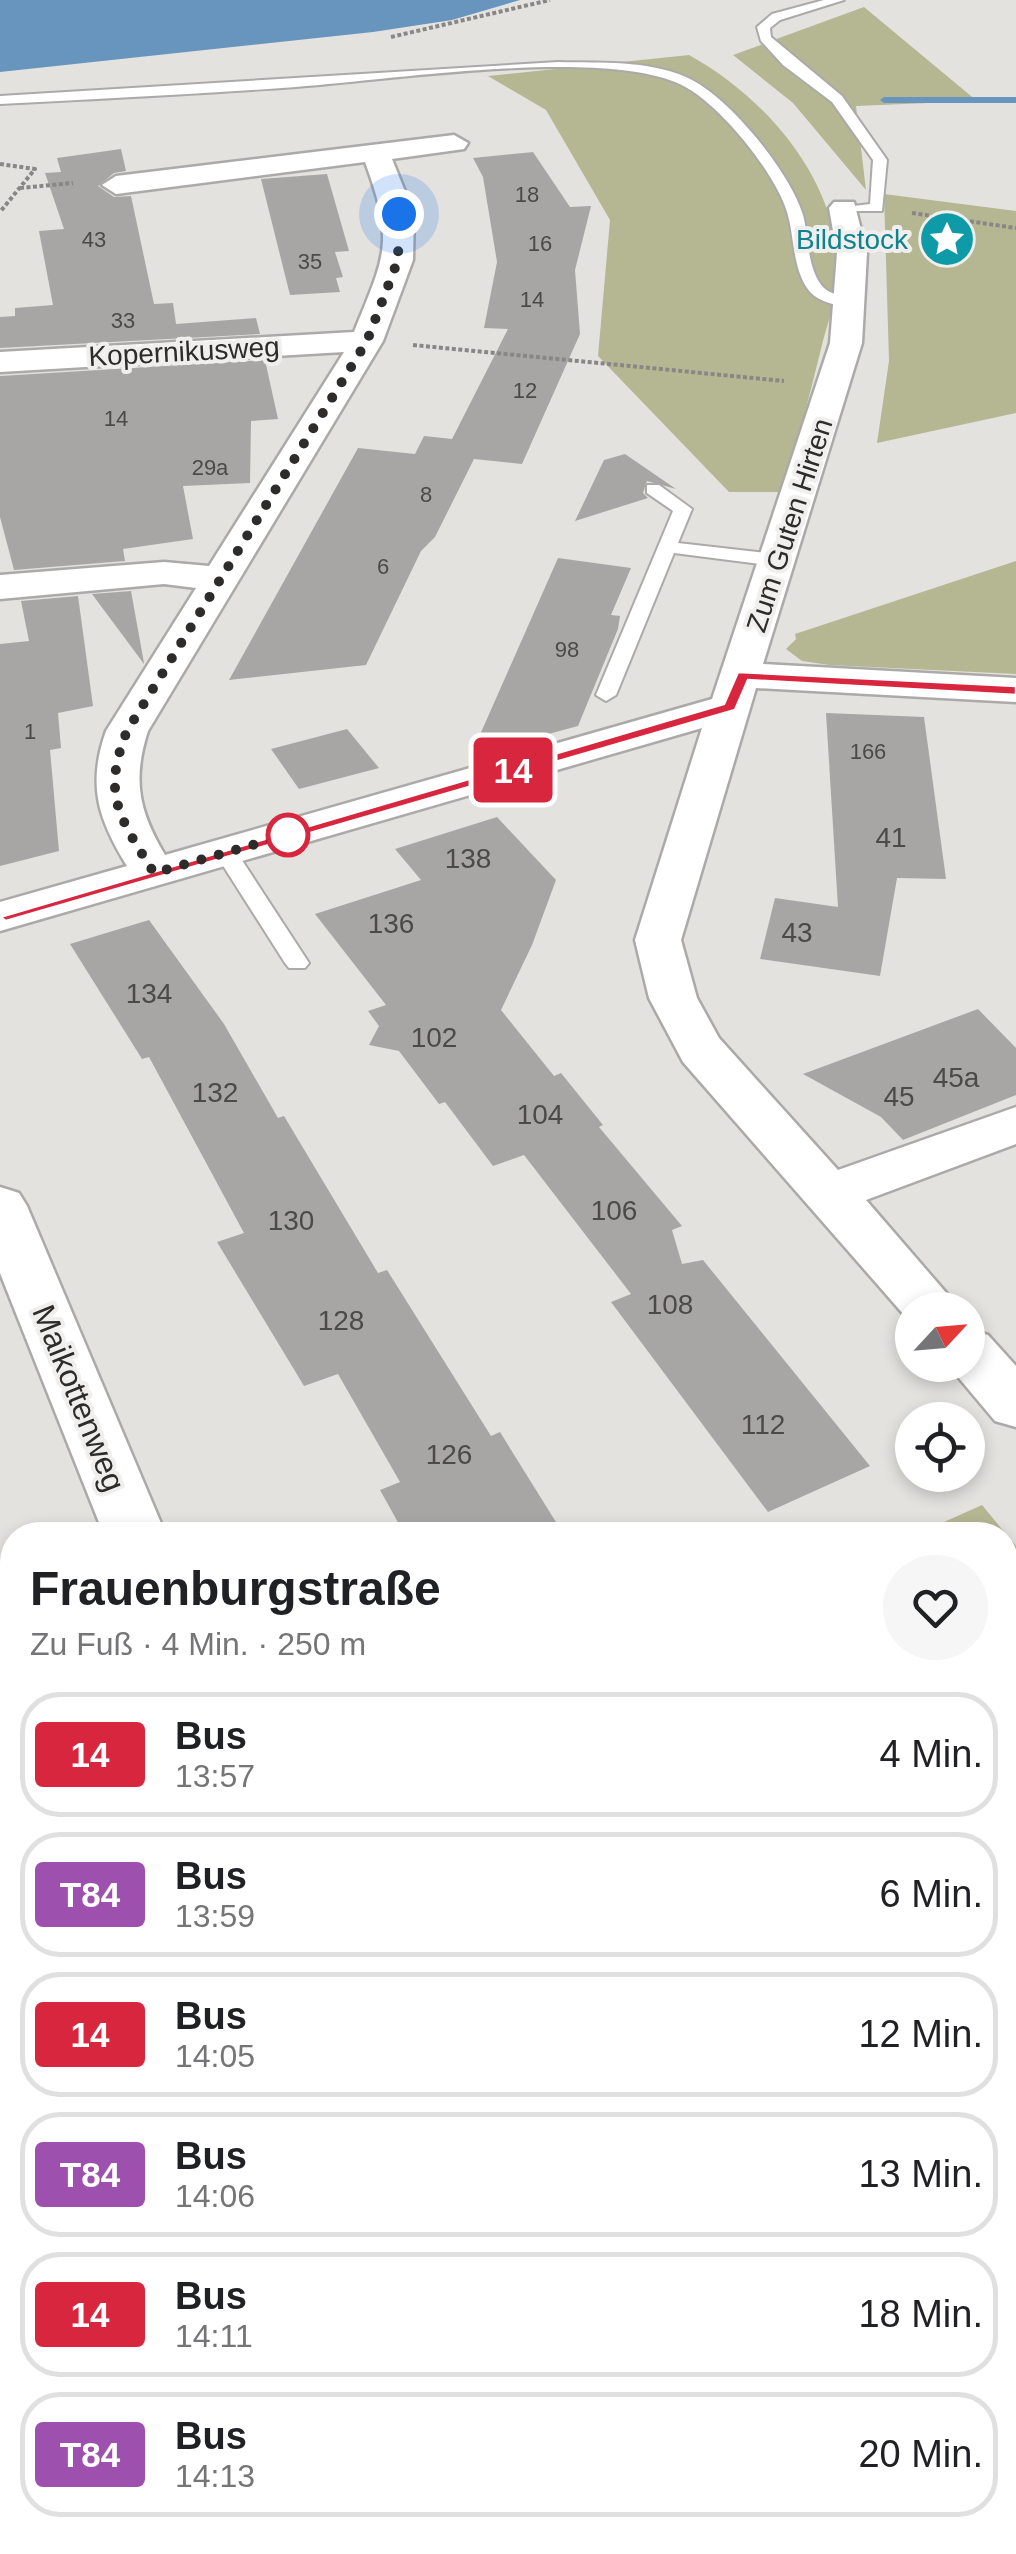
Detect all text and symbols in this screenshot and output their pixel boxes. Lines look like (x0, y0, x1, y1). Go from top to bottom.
house number: 18 (515, 182, 539, 207)
your location (374, 189, 424, 239)
place icon: Bildstock (917, 209, 977, 269)
place label: Bildstock (796, 224, 909, 255)
house number: 43 (82, 227, 106, 252)
house number: 16 (528, 231, 552, 256)
house number: 35 (298, 249, 322, 274)
house number: 14 (520, 287, 544, 312)
house number: 33 (111, 308, 135, 333)
street label: Kopernikusweg (88, 331, 280, 372)
house number: 12 (513, 378, 537, 403)
house number: 14 (104, 406, 128, 431)
street label: Zum Guten Hirten (740, 415, 839, 636)
house number: 29a (192, 455, 229, 480)
house number: 8 (420, 482, 432, 507)
house number: 6 (377, 554, 389, 579)
house number: 98 (555, 637, 579, 662)
house number: 1 (24, 719, 36, 744)
line badge: 14 (468, 738, 558, 802)
house number: 166 (850, 739, 886, 764)
text: 14 (494, 751, 532, 790)
unlabelled marker (267, 814, 309, 856)
house number: 41 (875, 822, 907, 853)
house number: 138 (445, 843, 491, 874)
house number: 136 (368, 908, 414, 939)
house number: 43 (781, 917, 813, 948)
house number: 134 (126, 978, 172, 1009)
house number: 102 (411, 1022, 457, 1053)
house number: 45a (933, 1062, 980, 1093)
house number: 132 (192, 1077, 238, 1108)
house number: 45 (883, 1081, 915, 1112)
house number: 104 (517, 1099, 563, 1130)
house number: 106 (591, 1195, 637, 1226)
house number: 130 (268, 1205, 314, 1236)
house number: 108 (647, 1289, 693, 1320)
north arrow (895, 1292, 985, 1382)
map controls (895, 1292, 985, 1492)
street label: Maikottenweg (25, 1300, 133, 1496)
house number: 128 (318, 1305, 364, 1336)
button: locate (895, 1402, 985, 1492)
house number: 112 (741, 1409, 785, 1440)
house number: 126 (426, 1439, 472, 1470)
button: heart (883, 1555, 988, 1660)
text: Frauenburgstraße (30, 1562, 441, 1615)
text: Zu Fuß · 4 Min. · 250 m (30, 1626, 366, 1662)
text: Bus (175, 1715, 247, 1757)
text: 4 Min. (880, 1733, 983, 1775)
text: 14 (71, 1735, 109, 1774)
text: 13:57 (175, 1758, 255, 1794)
text: Bus (175, 1855, 247, 1897)
text: 6 Min. (880, 1873, 983, 1915)
text: T84 (60, 1875, 120, 1914)
text: 13:59 (175, 1898, 255, 1934)
text: Bus (175, 1995, 247, 2037)
text: 12 Min. (858, 2013, 983, 2055)
text: 14 (71, 2015, 109, 2054)
text: 14:05 (175, 2038, 255, 2074)
text: Bus (175, 2135, 247, 2177)
text: 13 Min. (858, 2153, 983, 2195)
text: T84 (60, 2155, 120, 2194)
text: 14:06 (175, 2178, 255, 2214)
text: Bus (175, 2275, 247, 2317)
text: 18 Min. (858, 2293, 983, 2335)
text: 14 (71, 2295, 109, 2334)
text: 14:11 (175, 2318, 253, 2354)
text: Bus (175, 2415, 247, 2457)
text: 20 Min. (858, 2433, 983, 2475)
text: T84 (60, 2435, 120, 2474)
text: 14:13 (175, 2458, 255, 2494)

